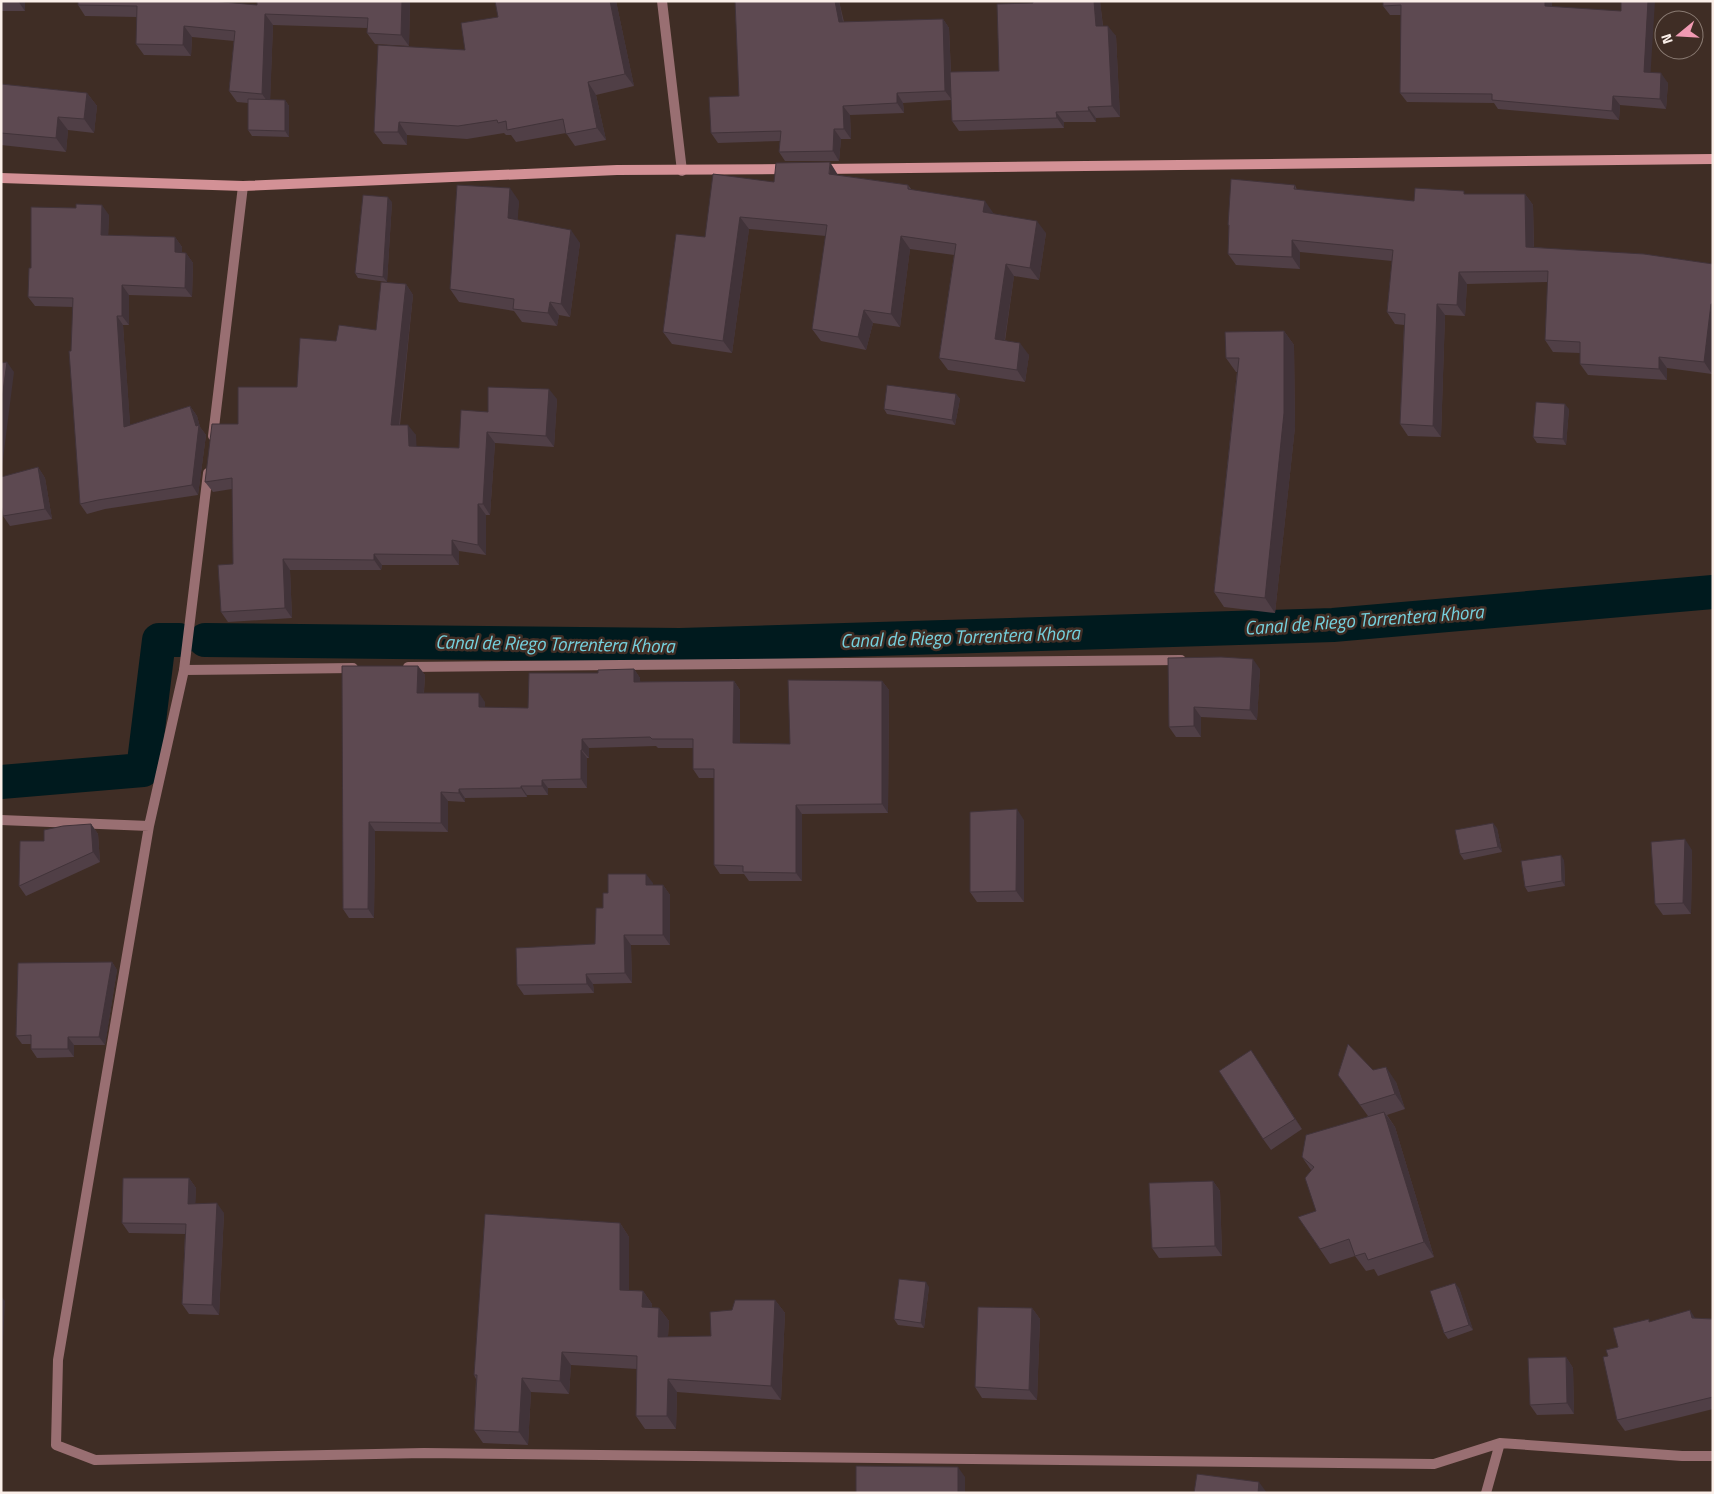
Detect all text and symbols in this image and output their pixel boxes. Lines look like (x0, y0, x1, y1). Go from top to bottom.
north arrow (1654, 10, 1704, 60)
text: N (1655, 31, 1678, 47)
water label: Canal de Riego Torrentera Khora (1244, 596, 1486, 642)
water label: Canal de Riego Torrentera Khora (840, 617, 1082, 655)
water label: Canal de Riego Torrentera Khora (435, 626, 676, 660)

